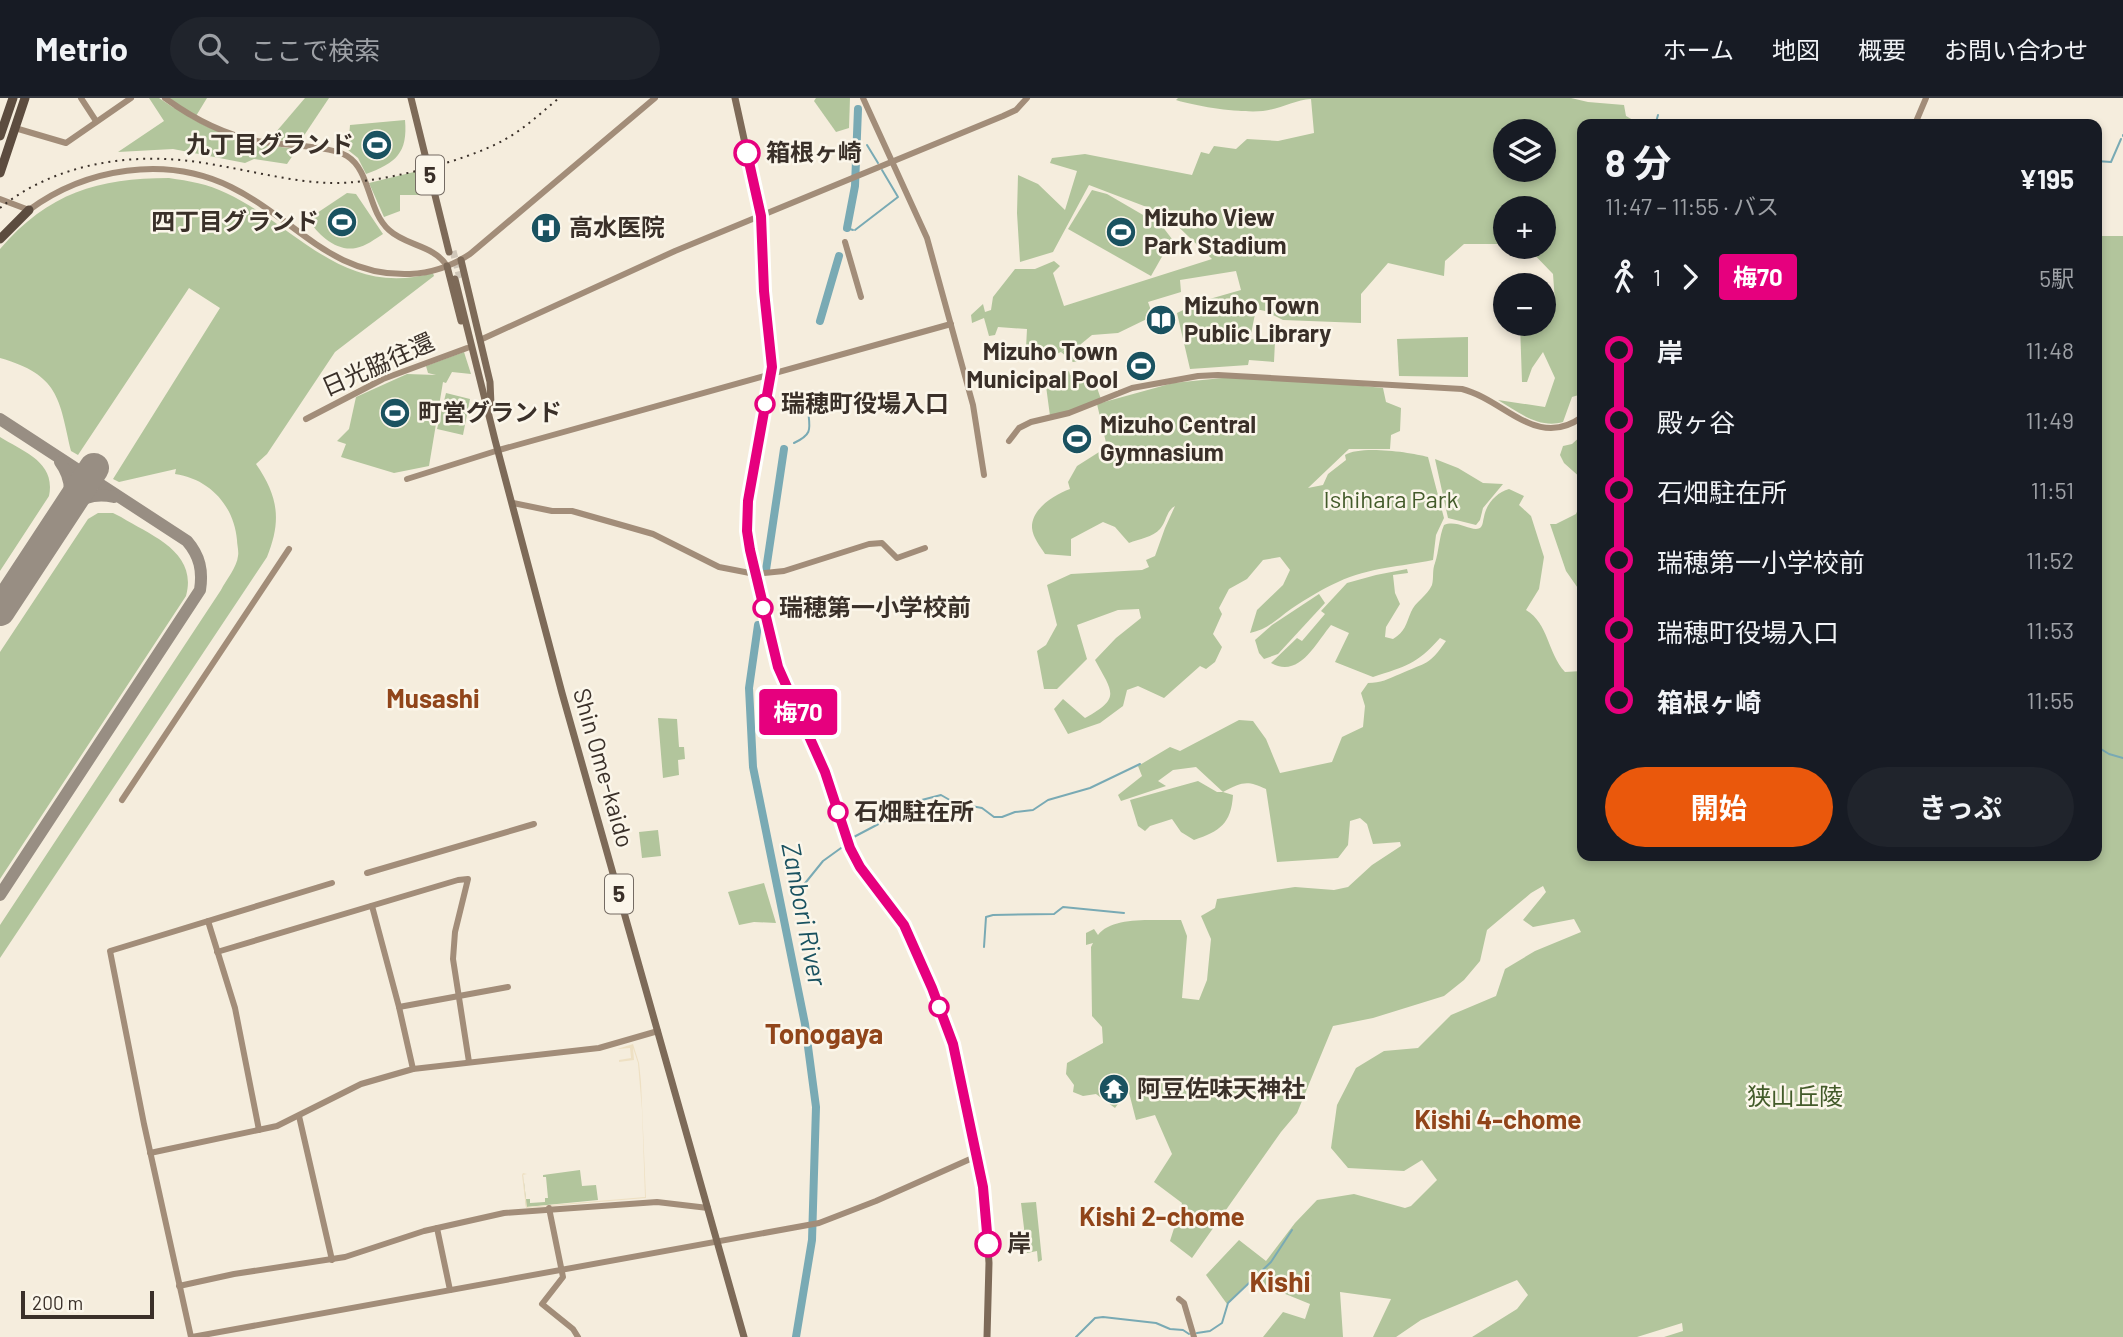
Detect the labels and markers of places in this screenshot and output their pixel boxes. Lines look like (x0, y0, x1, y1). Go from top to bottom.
sports icon: 九丁目グランド (360, 128, 394, 162)
place label: 九丁目グランド (186, 129, 354, 158)
place label: 箱根ヶ崎 (766, 137, 862, 166)
marker: 箱根ヶ崎 (734, 140, 760, 166)
place label: Mizuho View Park Stadium (1144, 202, 1287, 259)
sports icon: 四丁目グランド (325, 205, 359, 239)
place label: 四丁目グランド (151, 206, 319, 235)
hospital icon: 高水医院 (529, 211, 563, 245)
place label: 高水医院 (569, 212, 665, 241)
sports icon: Mizuho View Park Stadium (1104, 215, 1138, 249)
place label: Mizuho Town Public Library (1184, 290, 1331, 347)
library icon: Mizuho Town Public Library (1144, 303, 1178, 337)
place label: Mizuho Town Municipal Pool (966, 336, 1118, 393)
sports icon: Mizuho Town Municipal Pool (1124, 349, 1158, 383)
place label: 瑞穂町役場入口 (781, 388, 949, 417)
marker: 瑞穂町役場入口 (755, 394, 775, 414)
sports icon: 町営グランド (378, 396, 412, 430)
place label: 町営グランド (418, 397, 562, 426)
place label: Mizuho Central Gymnasium (1100, 409, 1256, 466)
sports icon: Mizuho Central Gymnasium (1060, 422, 1094, 456)
place label: 瑞穂第一小学校前 (779, 592, 971, 621)
marker: 瑞穂第一小学校前 (753, 598, 773, 618)
place label: 石畑駐在所 (854, 796, 974, 825)
marker: 石畑駐在所 (828, 802, 848, 822)
unlabelled marker (929, 997, 949, 1017)
temple icon: 阿豆佐味天神社 (1097, 1072, 1131, 1106)
place label: 阿豆佐味天神社 (1137, 1073, 1305, 1102)
place label: 岸 (1007, 1228, 1031, 1257)
marker: 岸 (975, 1231, 1001, 1257)

